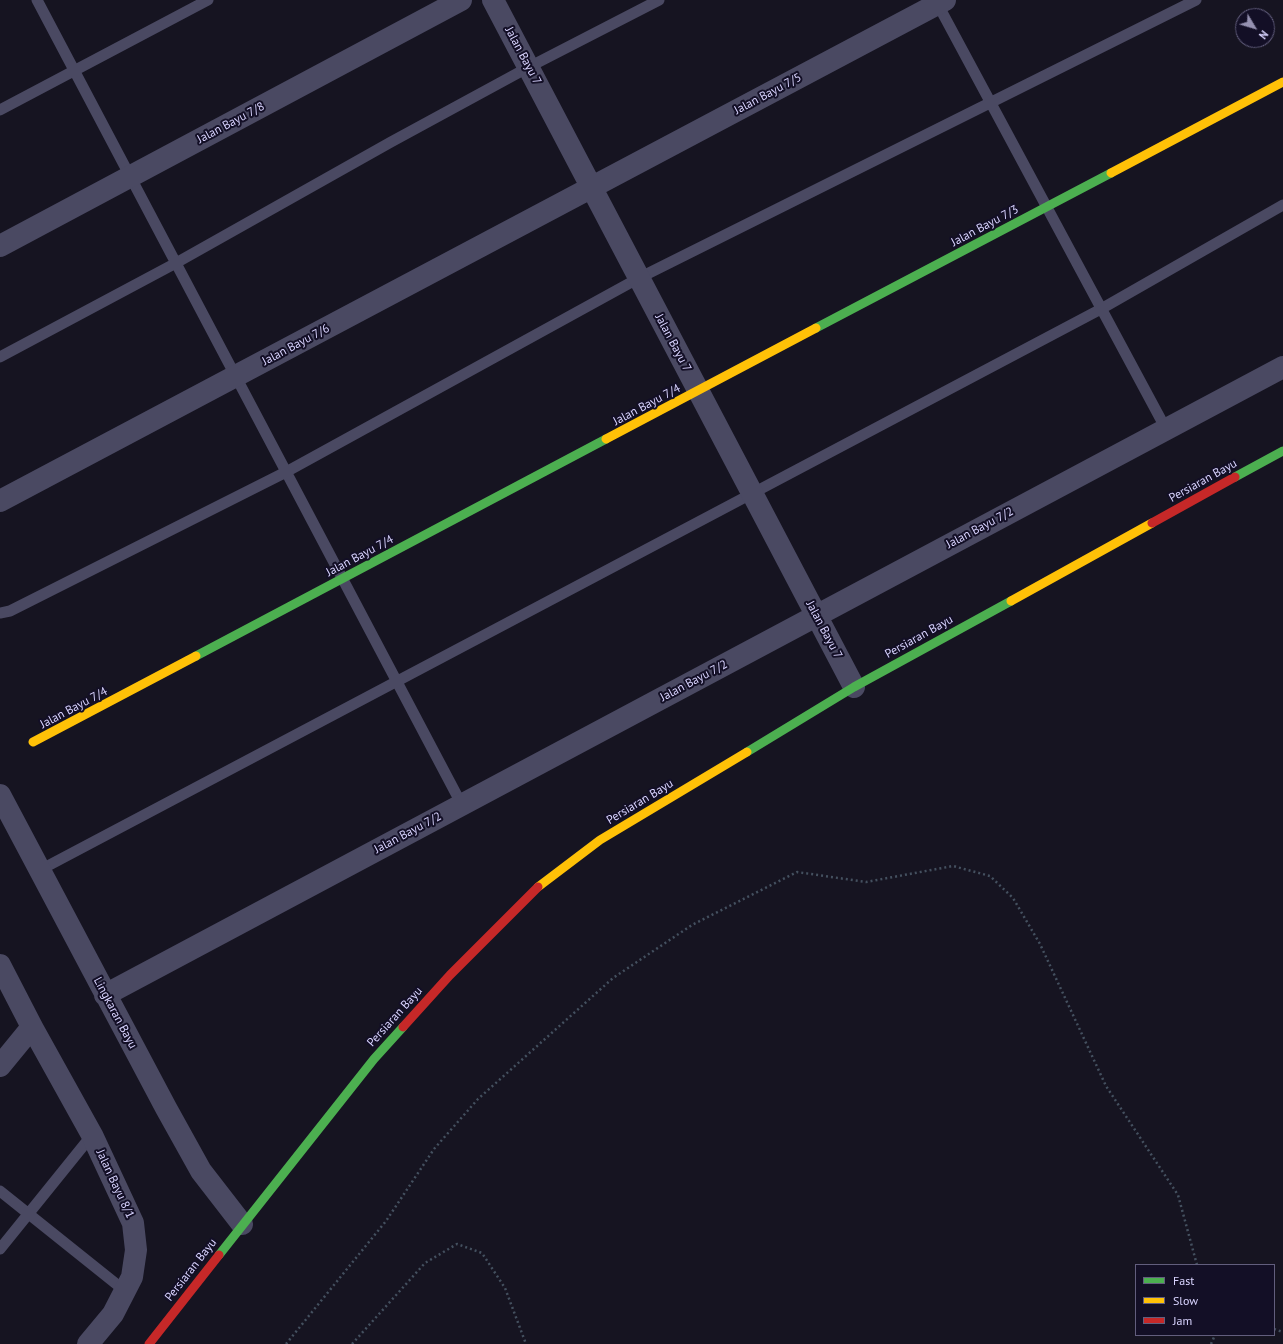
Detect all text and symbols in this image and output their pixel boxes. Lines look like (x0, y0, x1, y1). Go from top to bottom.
north arrow (1235, 8, 1275, 48)
street label: Jalan Bayu 7 (502, 25, 544, 87)
text: N (1256, 28, 1271, 42)
street label: Jalan Bayu 7/5 (732, 70, 804, 118)
street label: Jalan Bayu 7/8 (195, 99, 267, 147)
street label: Jalan Bayu 7/3 (949, 202, 1021, 250)
street label: Jalan Bayu 7 (652, 312, 694, 374)
street label: Jalan Bayu 7/6 (260, 321, 332, 369)
street label: Jalan Bayu 7/4 (611, 381, 683, 429)
street label: Persiaran Bayu (1166, 456, 1240, 506)
street label: Jalan Bayu 7/2 (944, 504, 1016, 552)
street label: Jalan Bayu 7/4 (324, 532, 396, 580)
street label: Jalan Bayu 7 (803, 599, 845, 661)
street label: Persiaran Bayu (882, 612, 956, 662)
street label: Jalan Bayu 7/2 (658, 657, 730, 705)
street label: Jalan Bayu 7/4 (38, 684, 110, 732)
street label: Persiaran Bayu (604, 776, 676, 828)
street label: Jalan Bayu 7/2 (372, 809, 444, 857)
street label: Lingkaran Bayu (90, 975, 140, 1051)
street label: Persiaran Bayu (364, 984, 426, 1050)
street label: Jalan Bayu 8/1 (93, 1147, 137, 1221)
street label: Persiaran Bayu (162, 1236, 220, 1304)
legend (1135, 1264, 1275, 1336)
text: Fast (1173, 1273, 1194, 1288)
text: Slow (1173, 1293, 1198, 1308)
text: Jam (1173, 1313, 1192, 1328)

